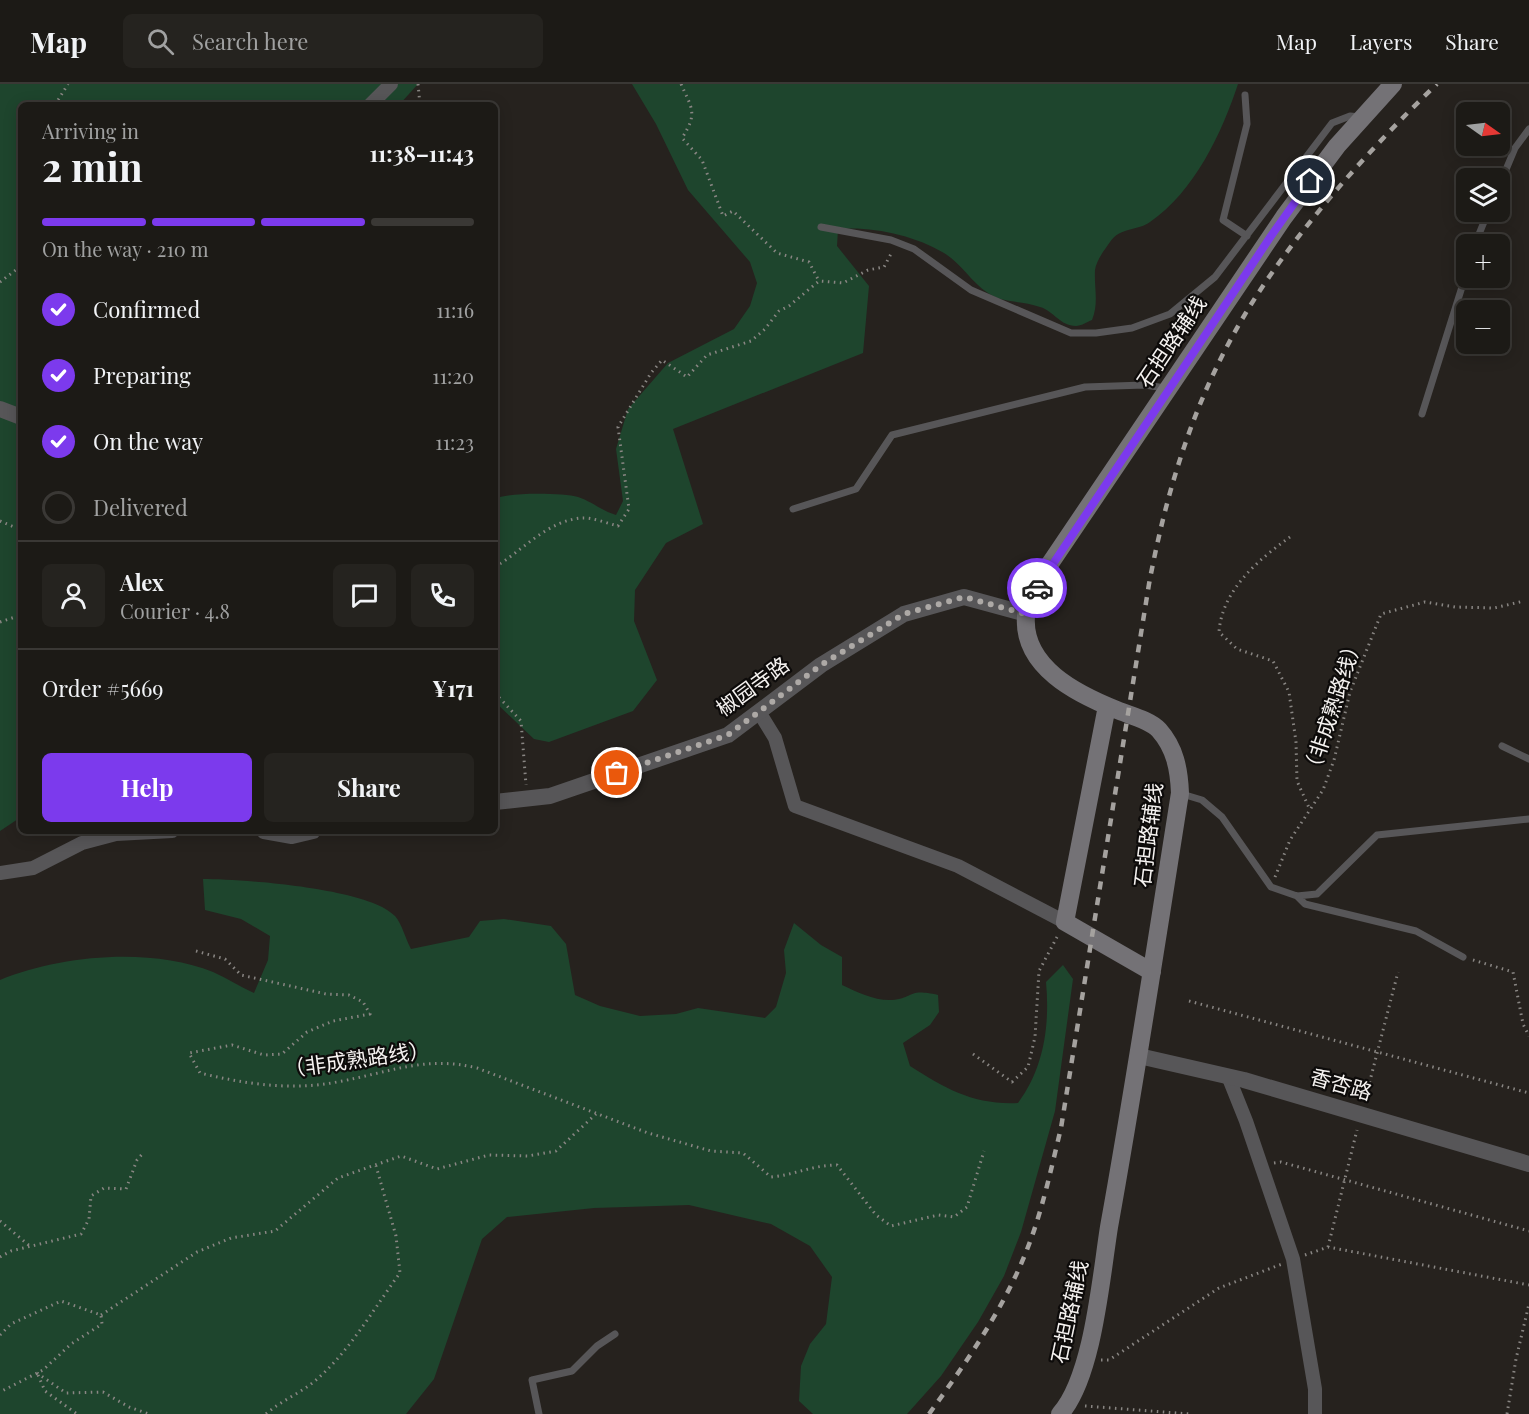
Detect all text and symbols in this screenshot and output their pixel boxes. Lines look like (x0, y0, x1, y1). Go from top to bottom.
search box (123, 14, 543, 68)
text: Map (30, 23, 87, 60)
icon: search (144, 25, 177, 58)
text: Search here (192, 26, 308, 56)
text: Map (1276, 27, 1317, 55)
text: Layers (1350, 27, 1412, 55)
text: Share (1445, 27, 1499, 55)
north arrow (1456, 102, 1510, 156)
map controls (1456, 102, 1510, 354)
text: Arriving in (42, 117, 139, 144)
text: 11:38–11:43 (369, 138, 474, 168)
text: 2 min (42, 140, 143, 192)
pin (1284, 155, 1335, 206)
icon: home (1293, 164, 1326, 197)
button: layers (1456, 168, 1510, 222)
button: + (1456, 234, 1510, 288)
text: On the way · 210 m (42, 235, 209, 262)
street label: 石担路辅线 (1129, 290, 1211, 392)
icon: check (42, 293, 75, 326)
text: Confirmed (93, 294, 200, 324)
text: 11:16 (436, 296, 474, 323)
button: − (1456, 300, 1510, 354)
icon: check (42, 359, 75, 392)
text: Preparing (93, 360, 191, 390)
text: 11:20 (432, 362, 474, 389)
icon: check (42, 425, 75, 458)
text: On the way (93, 426, 203, 456)
text: 11:23 (435, 428, 474, 455)
text: Delivered (93, 492, 188, 522)
courier (1007, 558, 1067, 618)
button: person (42, 564, 105, 627)
button: chat (333, 564, 396, 627)
button: phone (411, 564, 474, 627)
text: Alex (120, 567, 164, 597)
icon: car (1021, 572, 1054, 605)
text: Courier · 4.8 (120, 597, 230, 624)
street label: （非成熟路线） (1295, 632, 1367, 781)
street label: 椒园寺路 (710, 649, 794, 721)
text: Order #5669 (42, 673, 163, 703)
text: ¥171 (432, 673, 474, 703)
pin (591, 747, 642, 798)
button: Help (42, 753, 252, 822)
button: Share (264, 753, 474, 822)
icon: bag (600, 756, 633, 789)
street label: 石担路辅线 (1127, 781, 1167, 889)
street label: （非成熟路线） (282, 1034, 431, 1082)
street label: 香杏路 (1307, 1061, 1376, 1105)
street label: 石担路辅线 (1043, 1257, 1093, 1366)

